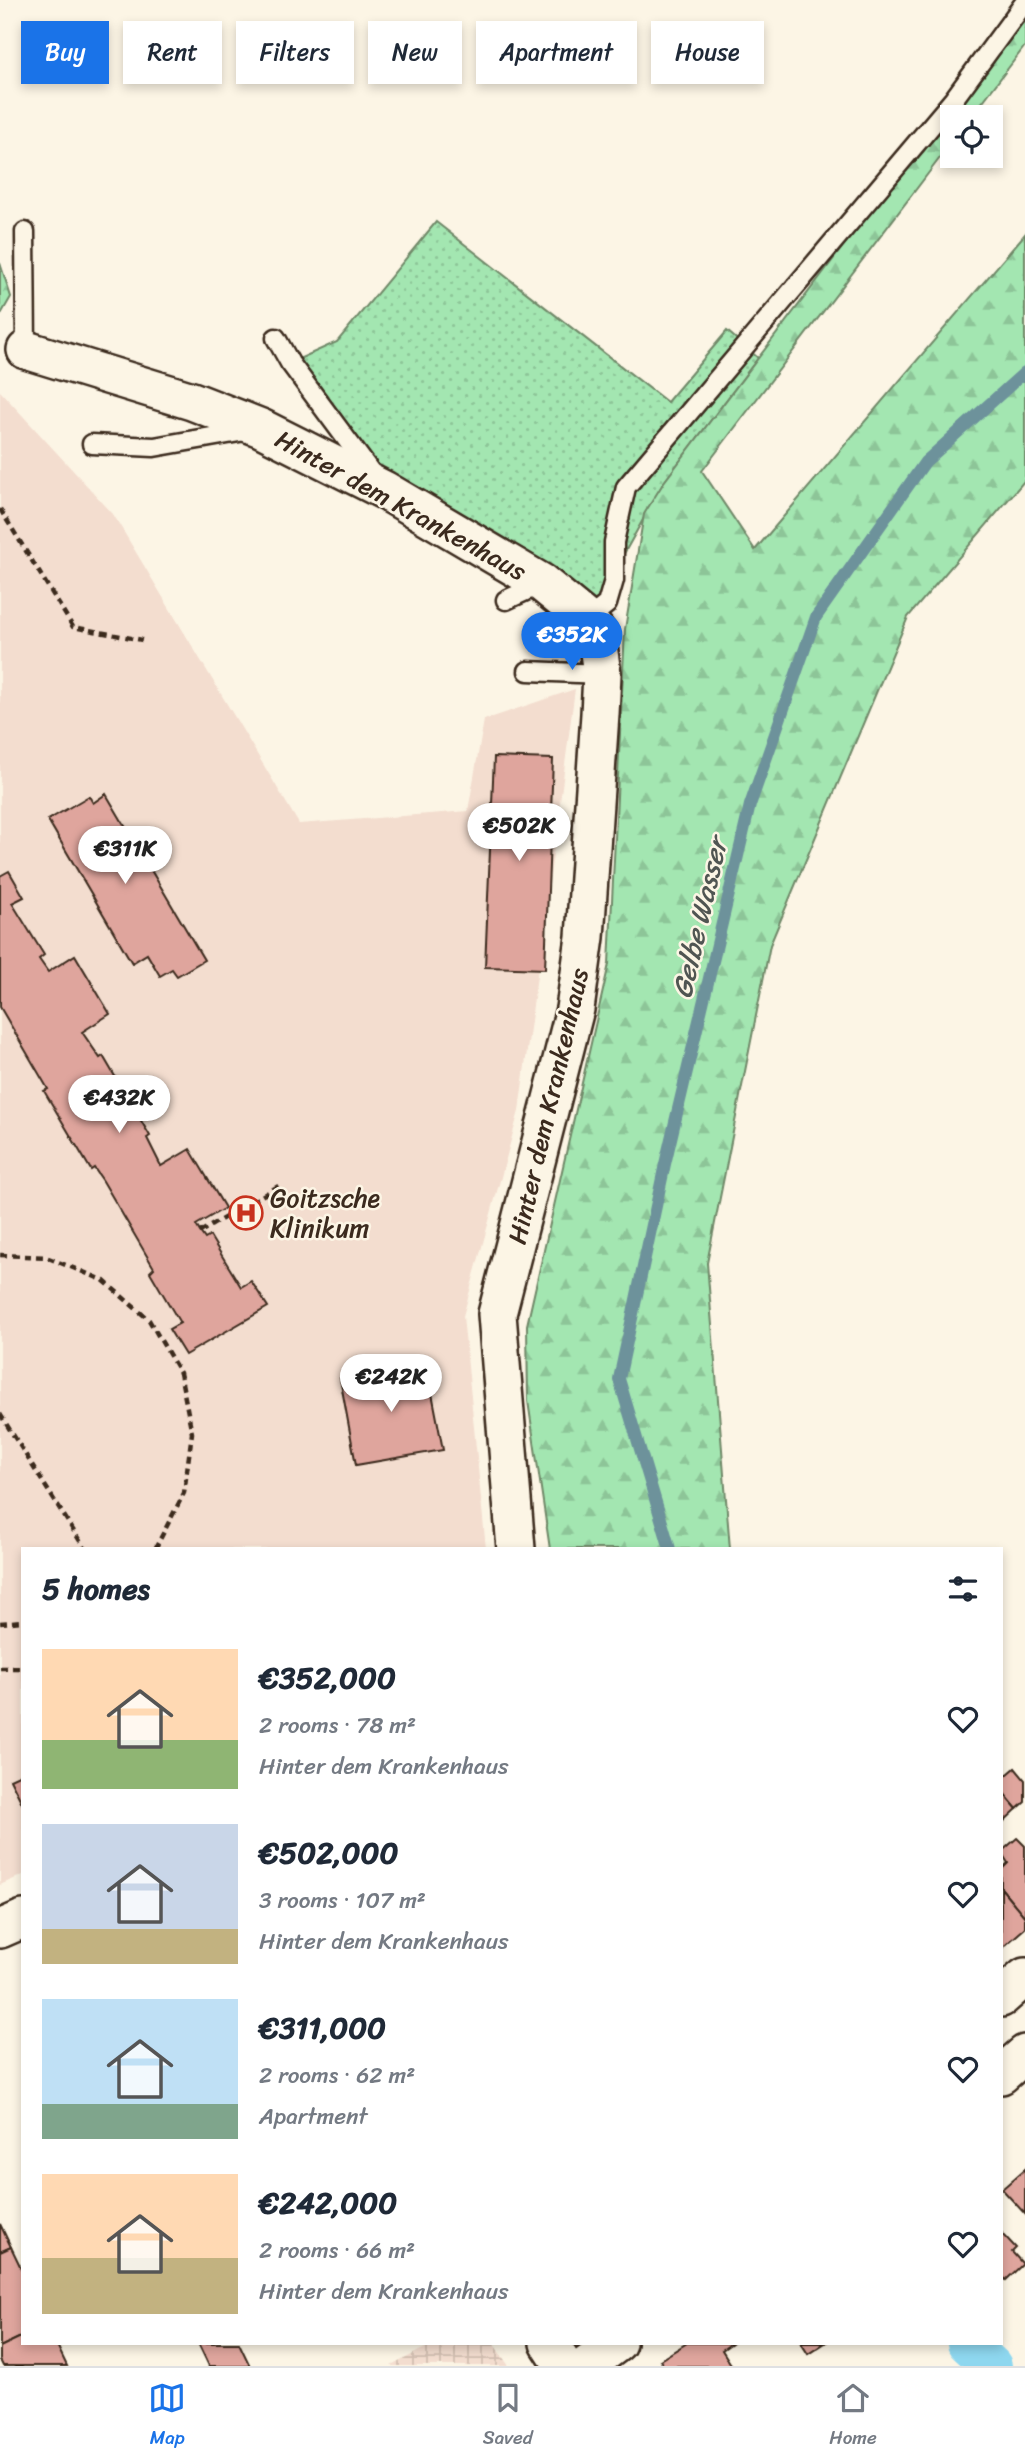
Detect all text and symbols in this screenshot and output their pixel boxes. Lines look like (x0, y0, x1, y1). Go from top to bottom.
chip: Buy (21, 21, 109, 84)
chip: Rent (123, 21, 222, 84)
chip: Filters (236, 21, 354, 84)
chip: New (368, 21, 462, 84)
chip: Apartment (476, 21, 637, 84)
chip: House (651, 21, 764, 84)
map controls (940, 105, 1003, 168)
button: locate (940, 105, 1003, 168)
street label: Hinter dem Krankenhaus (266, 416, 536, 594)
pin: €352K (523, 612, 621, 672)
text: €352K (537, 614, 607, 655)
pin: €502K (470, 804, 568, 863)
text: €502K (483, 805, 555, 846)
pin: €311K (76, 826, 174, 886)
text: €311K (94, 828, 156, 869)
water label: Gelbe Wasser (657, 828, 743, 1003)
street label: Hinter dem Krankenhaus (494, 963, 602, 1249)
pin: €432K (70, 1076, 168, 1135)
text: €432K (84, 1077, 154, 1118)
place label: Goitzsche Klinikum (270, 1175, 381, 1251)
hospital icon: Goitzsche Klinikum (227, 1194, 265, 1232)
pin: €242K (342, 1354, 440, 1414)
text: €242K (356, 1356, 426, 1397)
text: 5 homes (42, 1562, 150, 1616)
icon: filters (944, 1570, 982, 1608)
text: €352,000 (259, 1651, 396, 1705)
icon: home (98, 1677, 182, 1761)
icon: heart (944, 1700, 982, 1738)
text: 2 rooms · 78 m² (259, 1705, 416, 1746)
text: Hinter dem Krankenhaus (259, 1746, 509, 1787)
text: €502,000 (259, 1826, 398, 1880)
icon: home (98, 1852, 182, 1936)
icon: heart (944, 1875, 982, 1913)
text: 3 rooms · 107 m² (259, 1880, 426, 1921)
text: Hinter dem Krankenhaus (259, 1921, 509, 1962)
text: €311,000 (259, 2001, 386, 2055)
icon: home (98, 2027, 182, 2111)
icon: heart (944, 2050, 982, 2088)
text: 2 rooms · 62 m² (259, 2055, 415, 2096)
text: Apartment (259, 2096, 368, 2137)
text: €242,000 (259, 2176, 397, 2230)
icon: home (98, 2202, 182, 2286)
icon: heart (944, 2225, 982, 2263)
text: 2 rooms · 66 m² (259, 2230, 415, 2271)
text: Hinter dem Krankenhaus (259, 2271, 509, 2312)
tab: Map (148, 2379, 186, 2454)
tab: Saved (483, 2379, 533, 2454)
tab: Home (829, 2379, 877, 2454)

